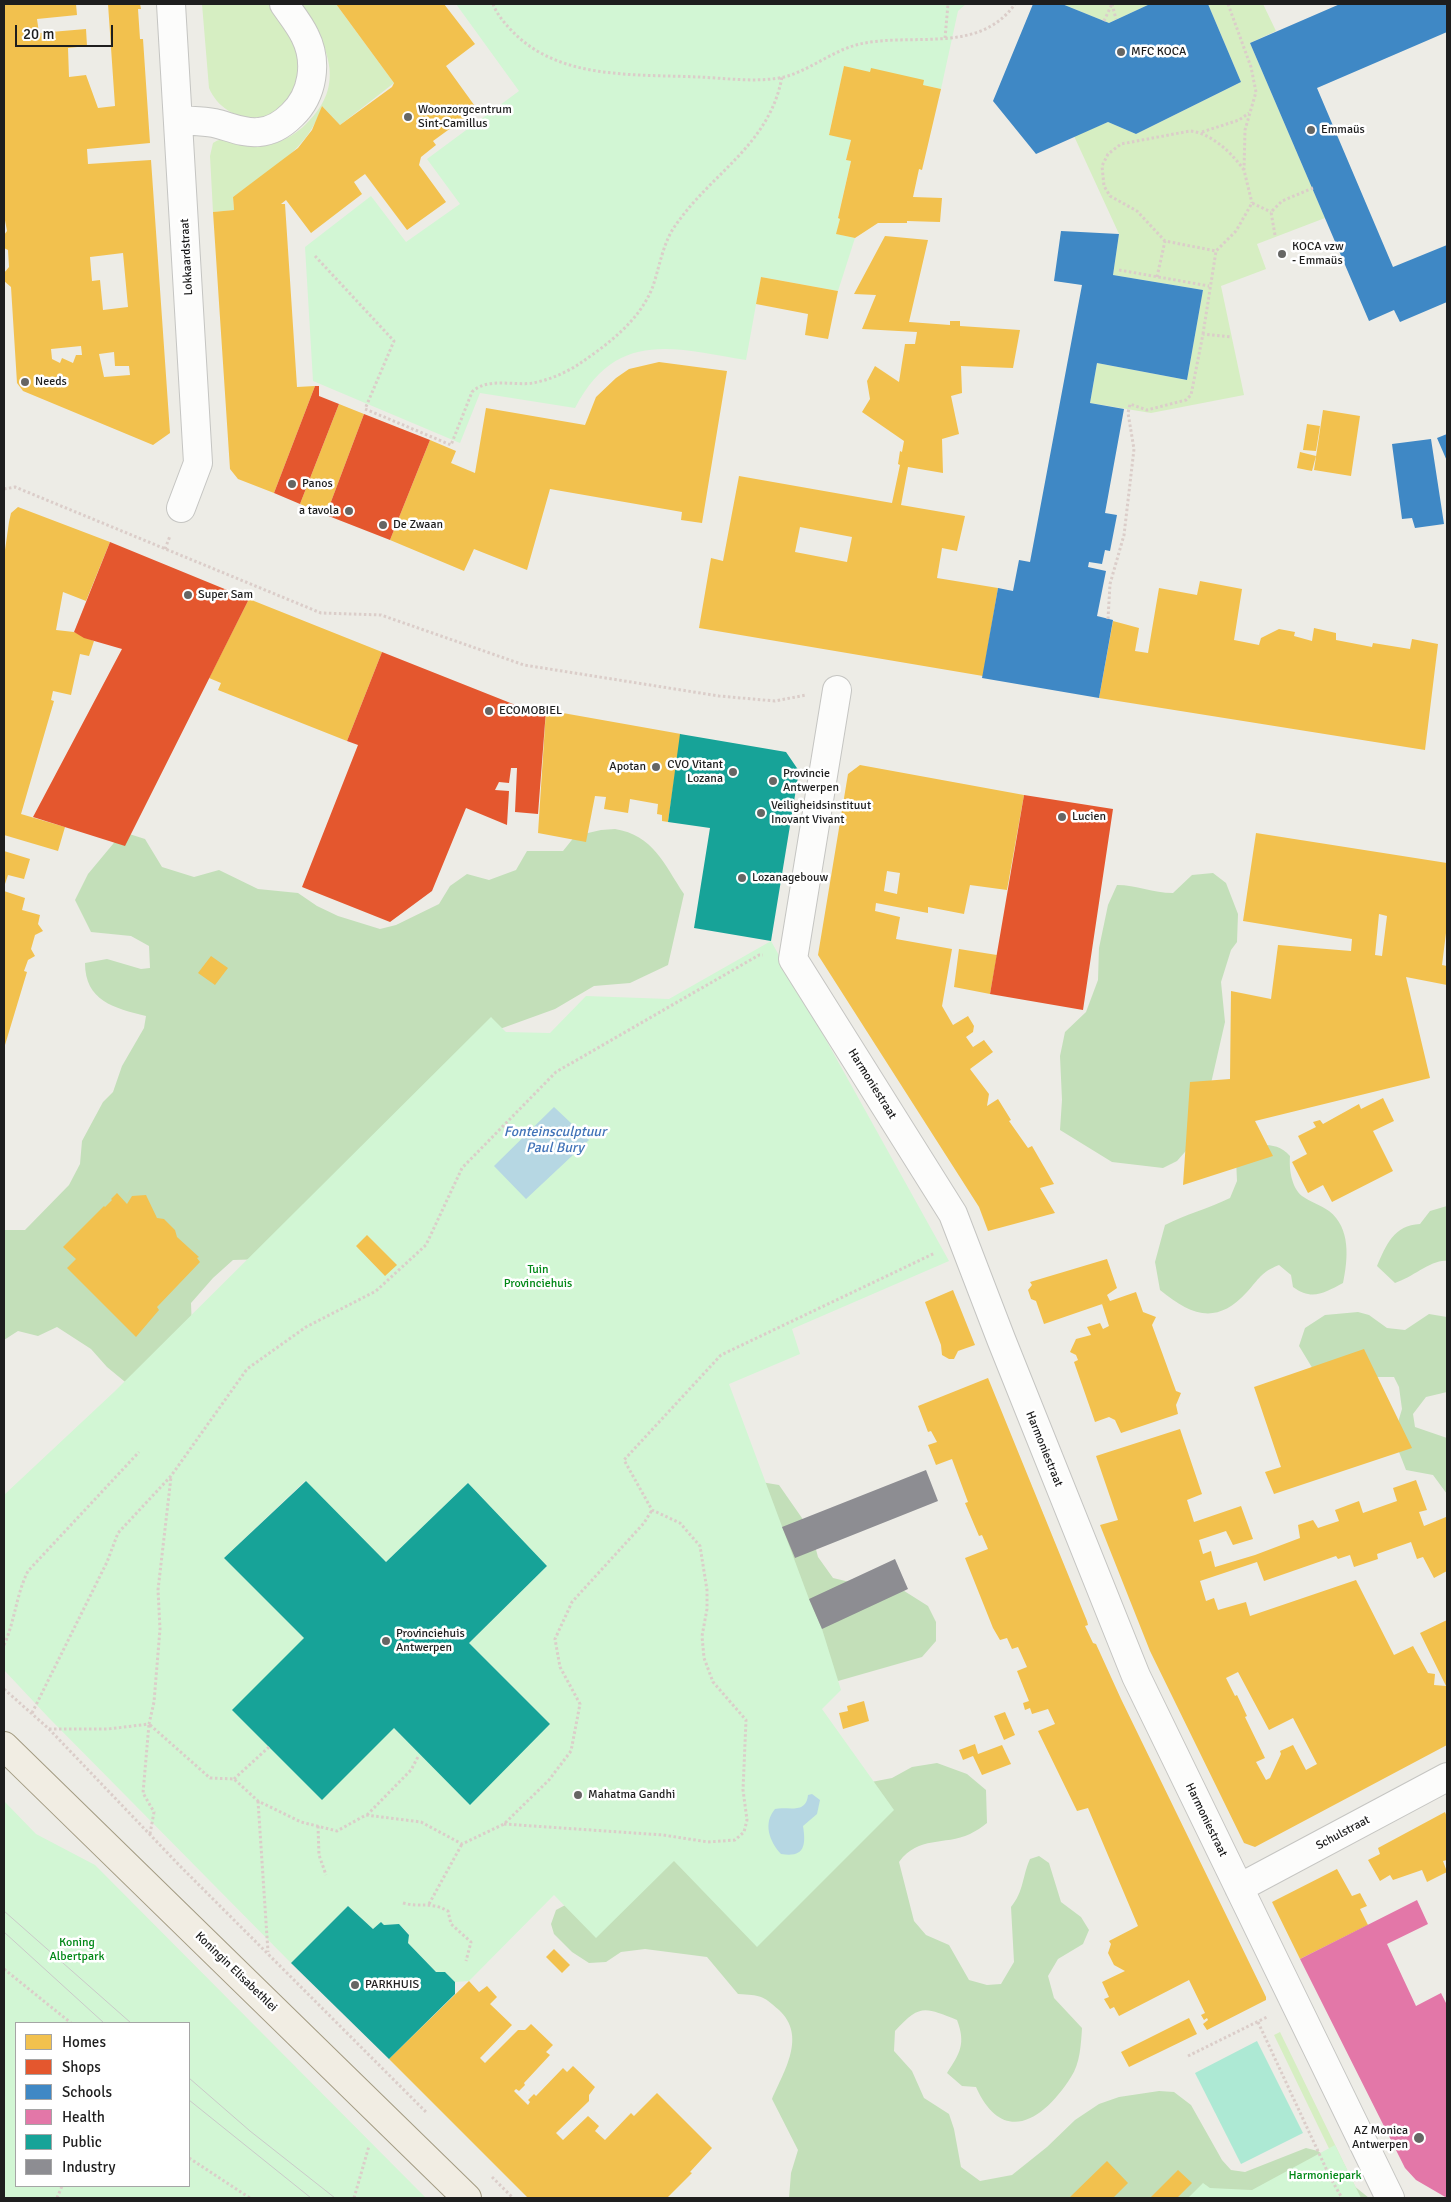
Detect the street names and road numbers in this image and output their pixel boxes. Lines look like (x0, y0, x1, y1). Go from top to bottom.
street label: Lokkaardstraat (178, 218, 196, 296)
street label: Harmoniestraat (845, 1046, 899, 1122)
street label: Harmoniestraat (1022, 1409, 1066, 1489)
street label: Harmoniestraat (1182, 1781, 1230, 1859)
street label: Schulstraat (1314, 1813, 1372, 1853)
street label: Koningin Elisabethlei (192, 1929, 280, 2015)

